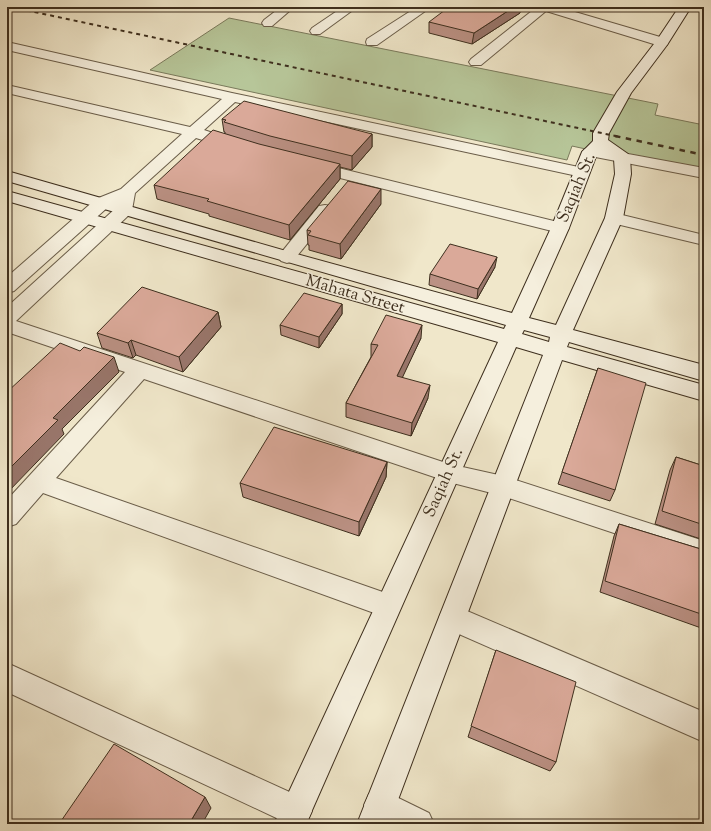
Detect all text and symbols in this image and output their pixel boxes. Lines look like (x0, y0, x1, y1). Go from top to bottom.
street label: Saqiah St. (552, 149, 602, 227)
street label: Mahata Street (303, 269, 408, 321)
street label: Saqiah St. (418, 444, 470, 522)

